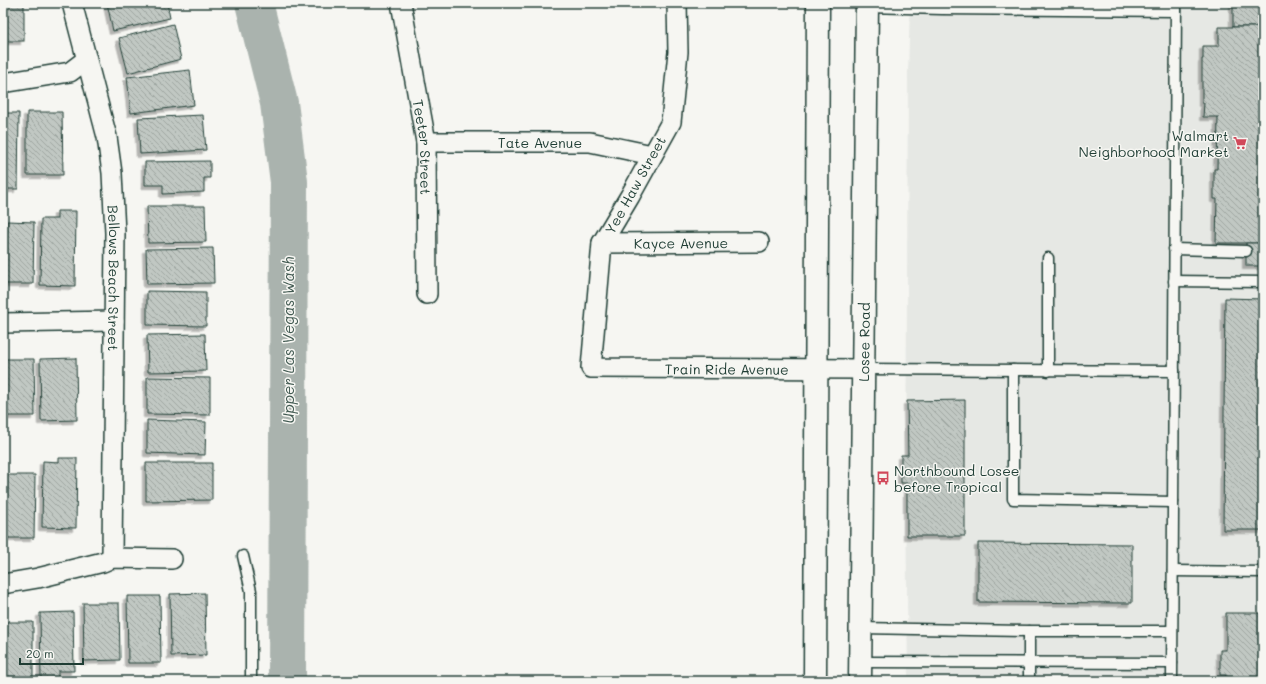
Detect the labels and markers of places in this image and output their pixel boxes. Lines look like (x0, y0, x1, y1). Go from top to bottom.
place label: Walmart Neighborhood Market (1078, 126, 1229, 161)
supermarket icon: Walmart Neighborhood Market (1232, 135, 1248, 151)
place label: Northbound Losee before Tropical (894, 461, 1020, 496)
bus stop icon: Northbound Losee before Tropical (875, 470, 891, 486)

